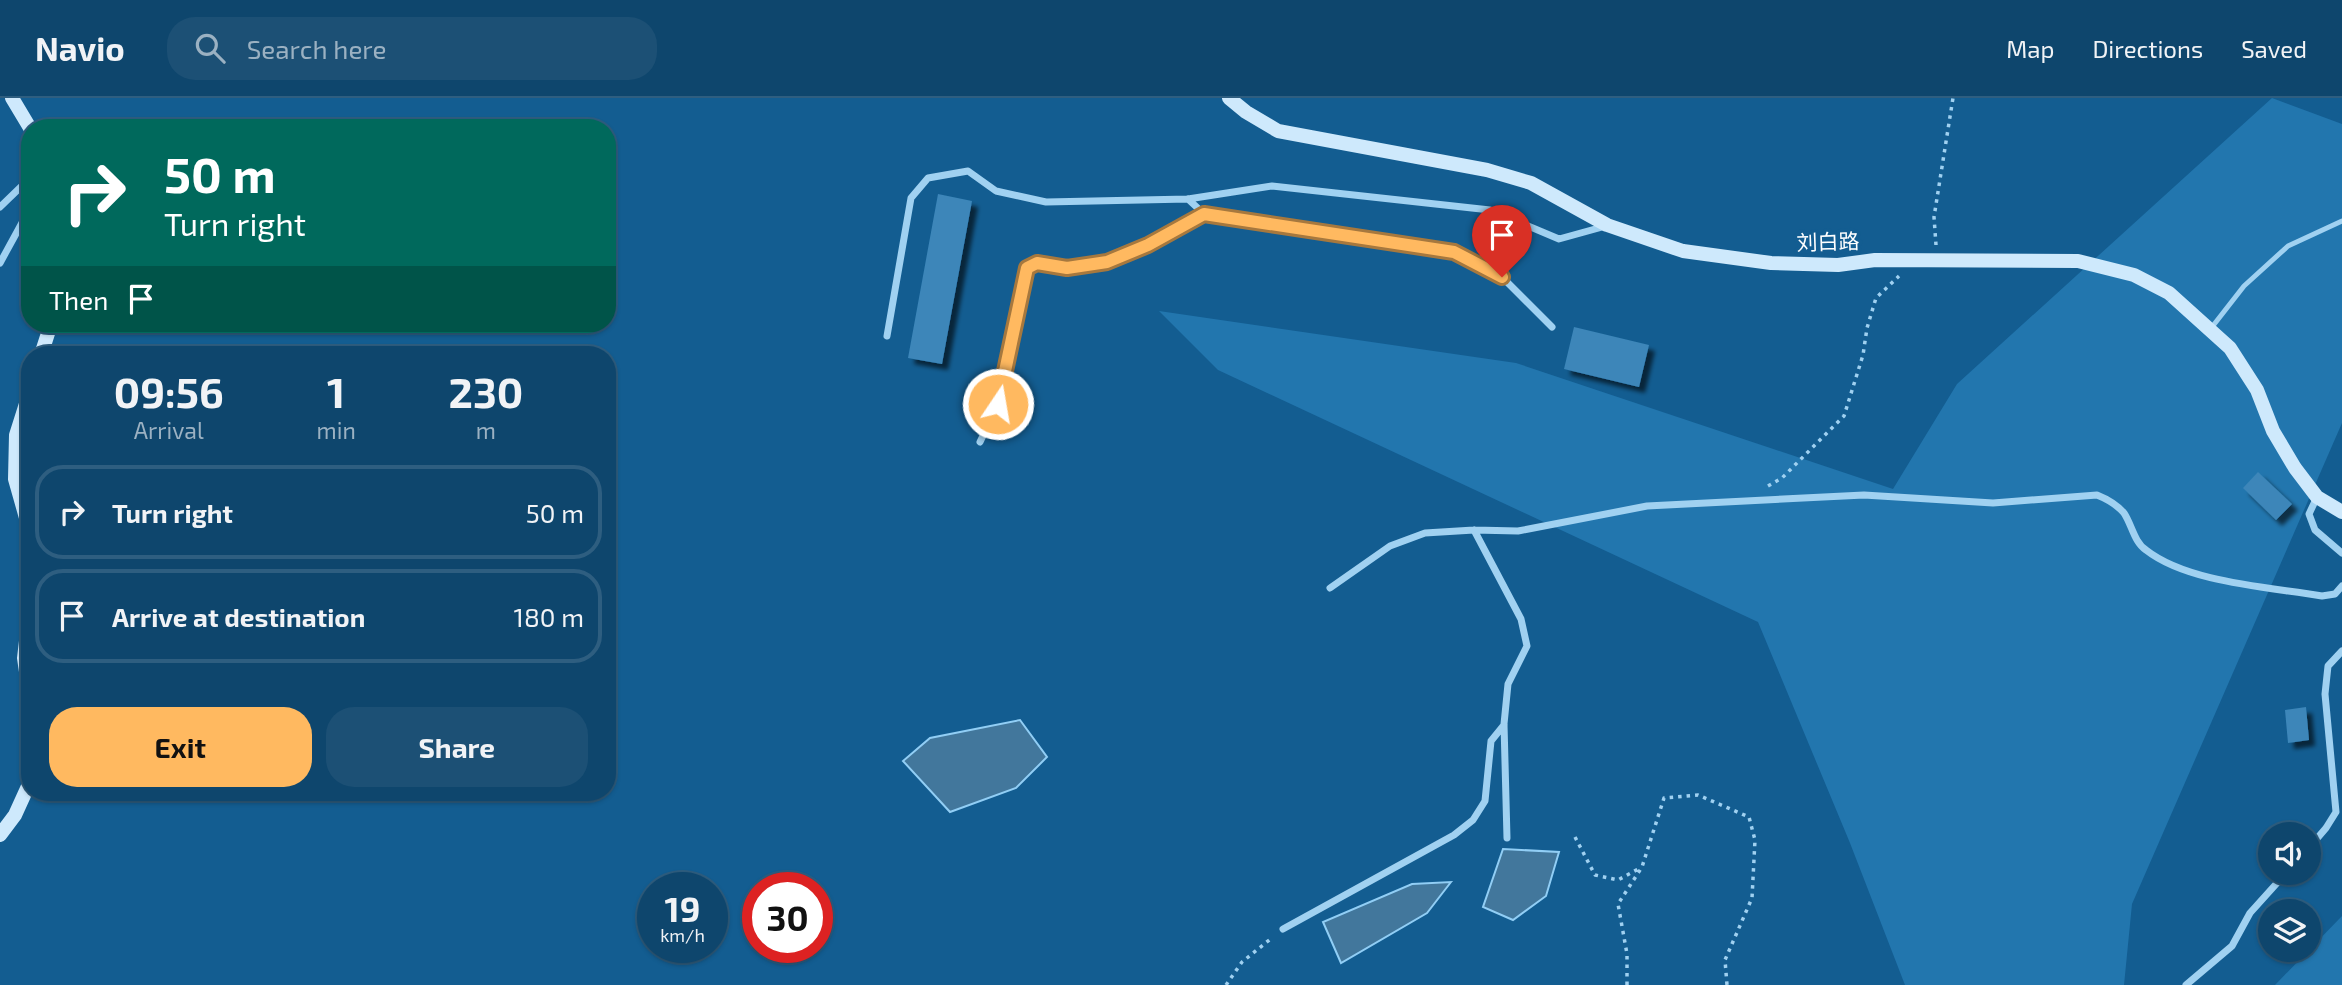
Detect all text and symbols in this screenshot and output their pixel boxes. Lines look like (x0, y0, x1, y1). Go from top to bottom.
search box (167, 17, 657, 80)
text: Navio (35, 28, 125, 68)
icon: search (191, 29, 229, 67)
text: Search here (247, 33, 386, 64)
text: Map (2006, 34, 2054, 63)
text: Directions (2092, 34, 2203, 63)
text: Saved (2241, 34, 2307, 63)
text: 50 m (164, 144, 276, 203)
icon: right (49, 147, 140, 238)
text: Turn right (164, 204, 306, 242)
pin (1472, 205, 1532, 277)
icon: arrive (1483, 216, 1521, 254)
street label: 刘白路 (1796, 227, 1860, 255)
icon: arrive (122, 280, 160, 318)
text: Then (49, 284, 108, 315)
text: 09:56 (114, 366, 224, 416)
text: 1 (327, 366, 345, 416)
text: 230 (449, 366, 523, 416)
position arrow (961, 367, 1035, 441)
text: Arrival (134, 416, 204, 444)
text: min (317, 416, 356, 444)
text: m (476, 416, 496, 444)
icon: right (53, 493, 91, 531)
text: Turn right (112, 497, 233, 528)
text: 50 m (526, 497, 584, 528)
icon: arrive (53, 597, 91, 635)
text: Arrive at destination (112, 601, 365, 632)
text: 180 m (514, 601, 584, 632)
button: Exit (49, 707, 312, 787)
button: Share (326, 707, 588, 787)
map controls (2258, 822, 2321, 962)
button: sound (2258, 822, 2321, 885)
speed limit sign: 30 (742, 872, 833, 963)
text: 19 (665, 887, 700, 929)
button: layers (2258, 899, 2321, 962)
text: km/h (660, 924, 705, 946)

